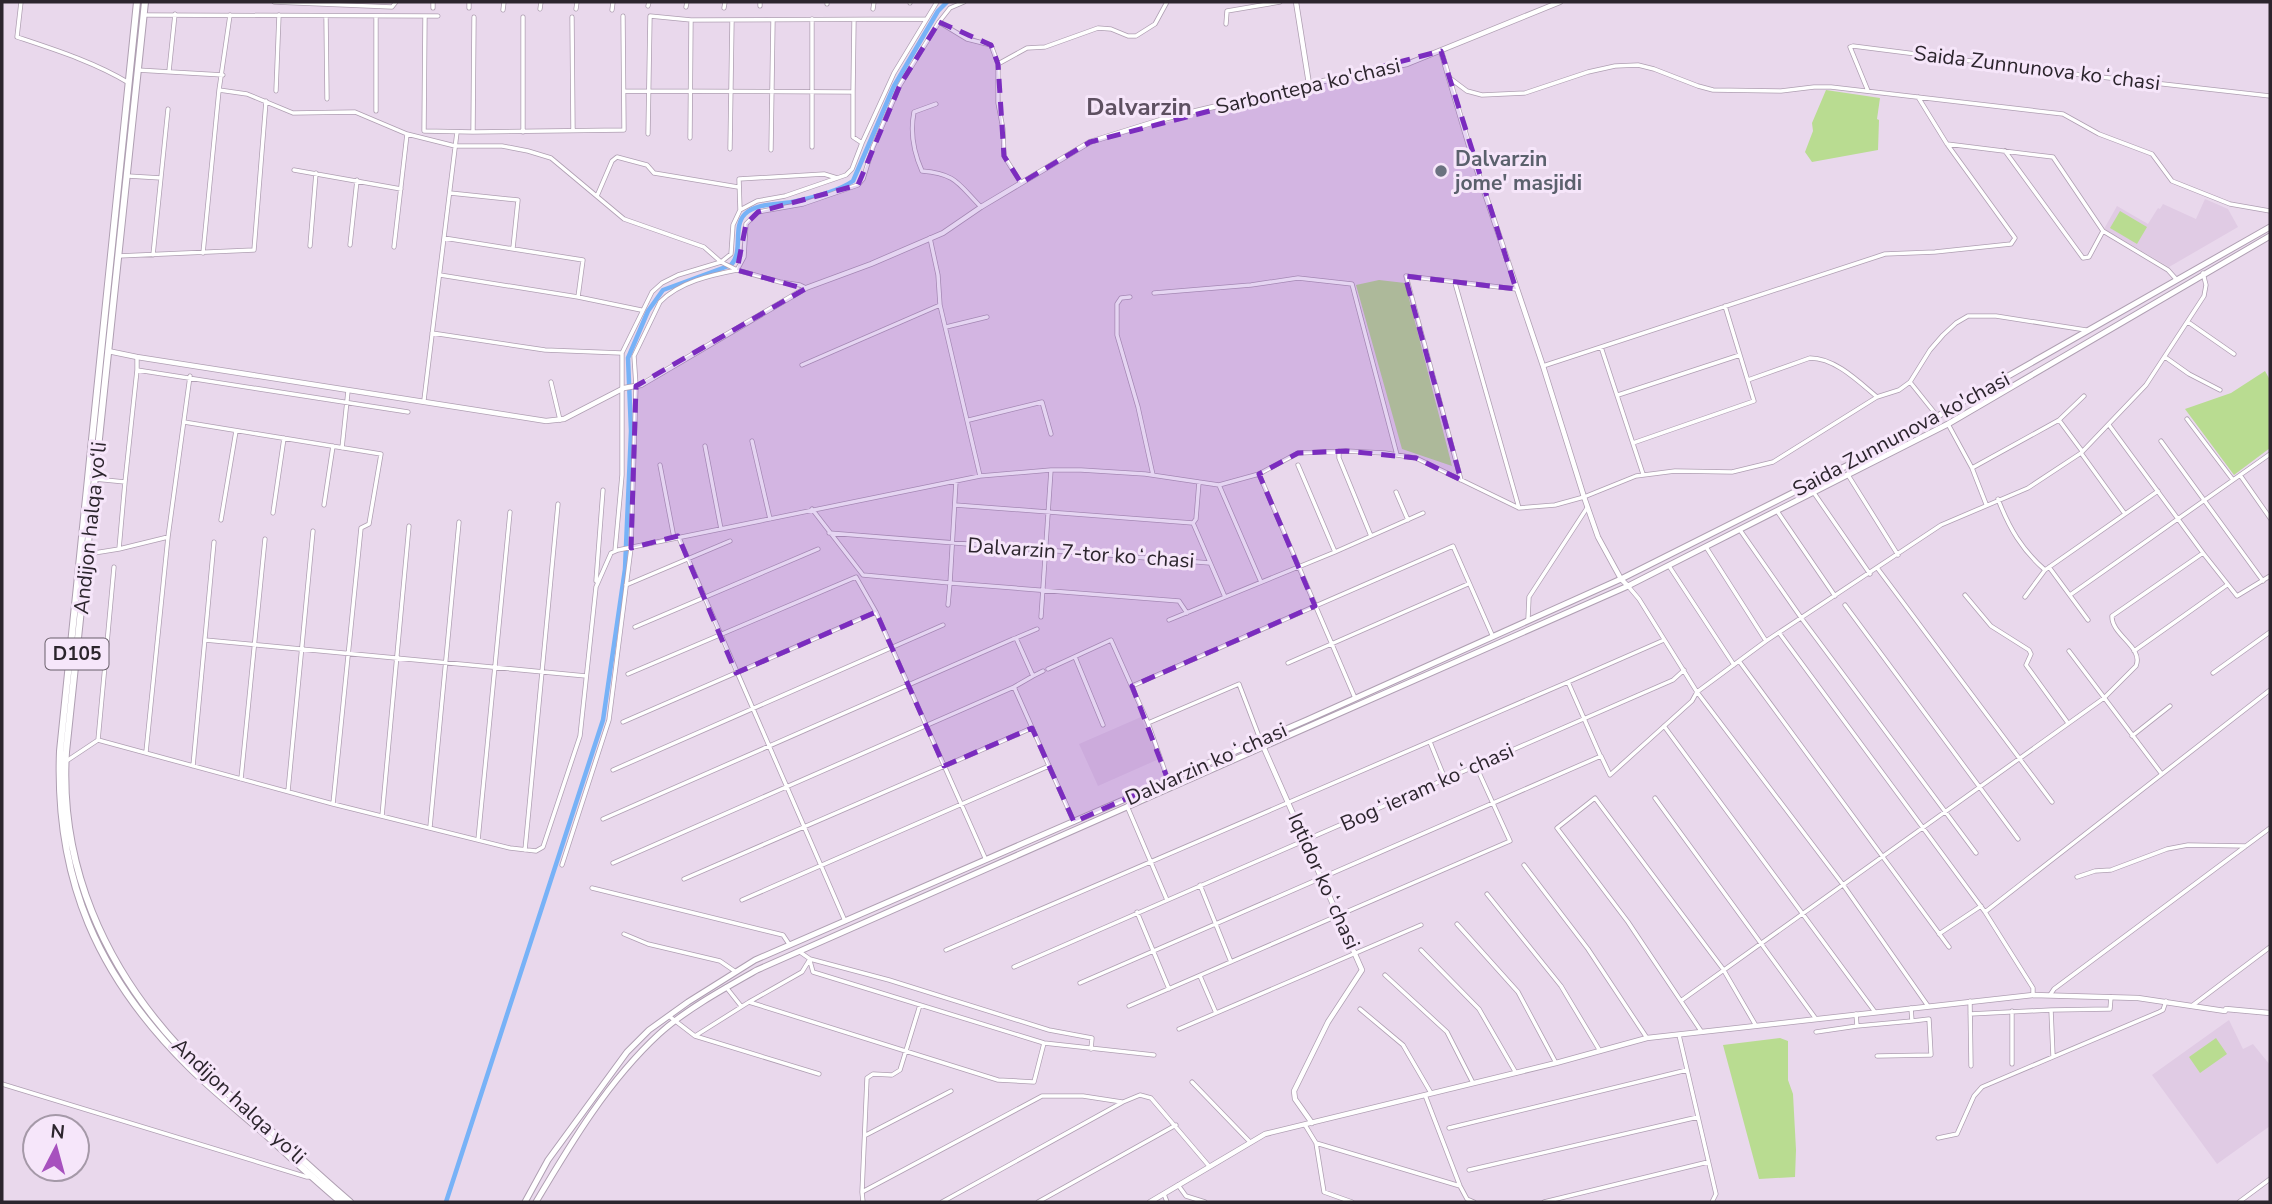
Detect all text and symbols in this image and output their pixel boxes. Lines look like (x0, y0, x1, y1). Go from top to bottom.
street label: Saida Zunnunova koʻchasi (1912, 39, 2162, 97)
street label: Sarbontepa ko'chasi (1213, 51, 1403, 121)
district label: Dalvarzin (1086, 91, 1192, 123)
place label: Dalvarzin jome' masjidi (1453, 145, 1582, 197)
marker: Dalvarzin jome' masjidi (1433, 163, 1449, 179)
street label: Saida Zunnunova ko'chasi (1788, 365, 2014, 503)
street label: Andijon halqa yo‘li (67, 440, 113, 616)
street label: Dalvarzin 7-tor koʻchasi (967, 531, 1195, 575)
road number: D105 (46, 638, 108, 670)
street label: Dalvarzin koʻchasi (1121, 716, 1291, 812)
street label: Bogʻieram koʻchasi (1336, 736, 1518, 838)
street label: Iqtidor koʻchasi (1281, 808, 1367, 954)
street label: Andijon halqa yo‘li (166, 1032, 312, 1170)
north arrow (21, 1113, 91, 1183)
text: N (49, 1118, 66, 1146)

